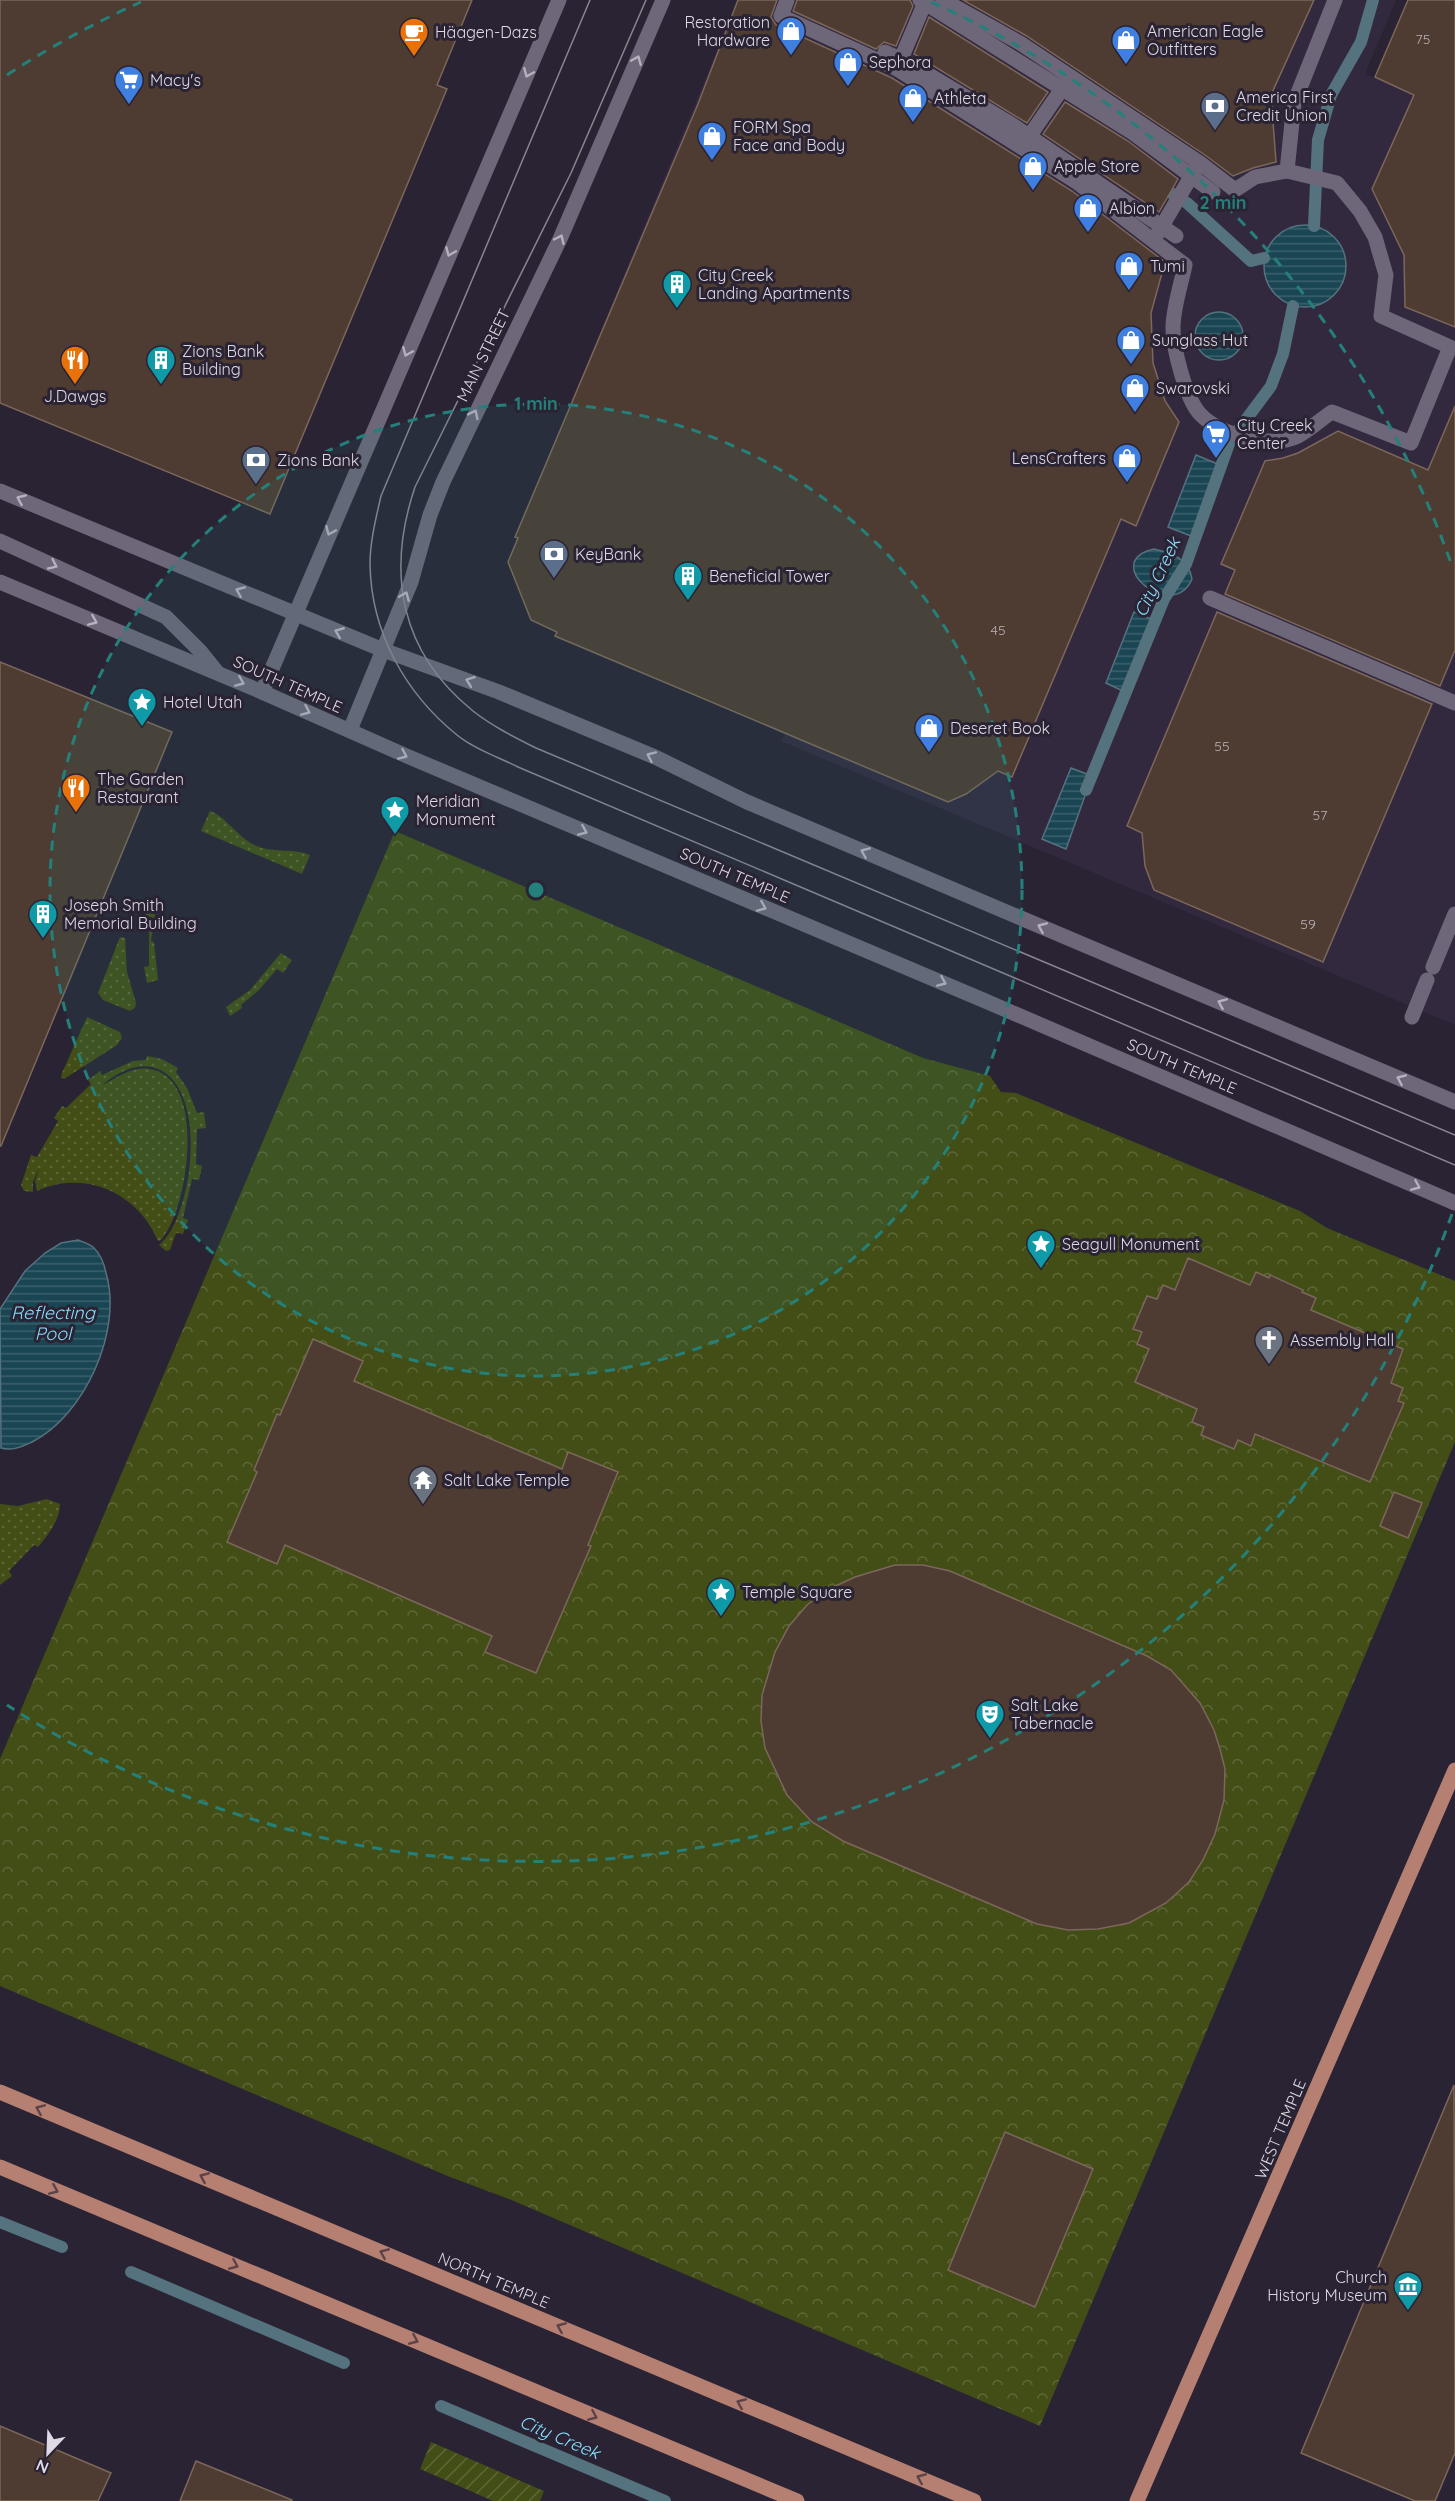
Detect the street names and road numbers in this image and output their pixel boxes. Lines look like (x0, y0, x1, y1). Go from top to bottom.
street label: MAIN STREET (452, 305, 514, 405)
street label: SOUTH TEMPLE (230, 651, 346, 717)
street label: SOUTH TEMPLE (677, 843, 793, 907)
street label: SOUTH TEMPLE (1124, 1034, 1240, 1098)
street label: WEST TEMPLE (1250, 2076, 1310, 2182)
street label: NORTH TEMPLE (435, 2248, 553, 2312)

